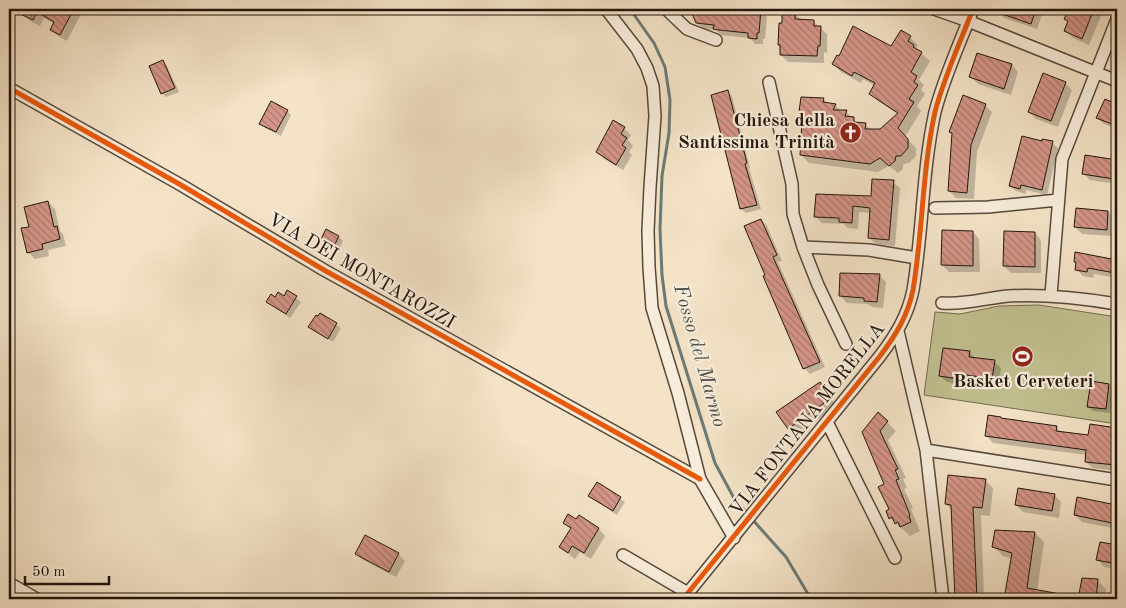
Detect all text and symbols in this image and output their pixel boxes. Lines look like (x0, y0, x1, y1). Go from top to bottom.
place label: Chiesa della Santissima Trinità (678, 112, 835, 153)
church icon: Chiesa della Santissima Trinità (839, 120, 863, 144)
street label: VIA DEI MONTAROZZI (264, 211, 458, 333)
water label: Fosso del Marmo (669, 282, 729, 430)
street label: VIA FONTANA MORELLA (727, 320, 889, 520)
sports icon: Basket Cerveteri (1011, 344, 1035, 368)
place label: Basket Cerveteri (953, 373, 1094, 392)
scale bar (25, 553, 109, 585)
text: 50 m (32, 565, 66, 580)

